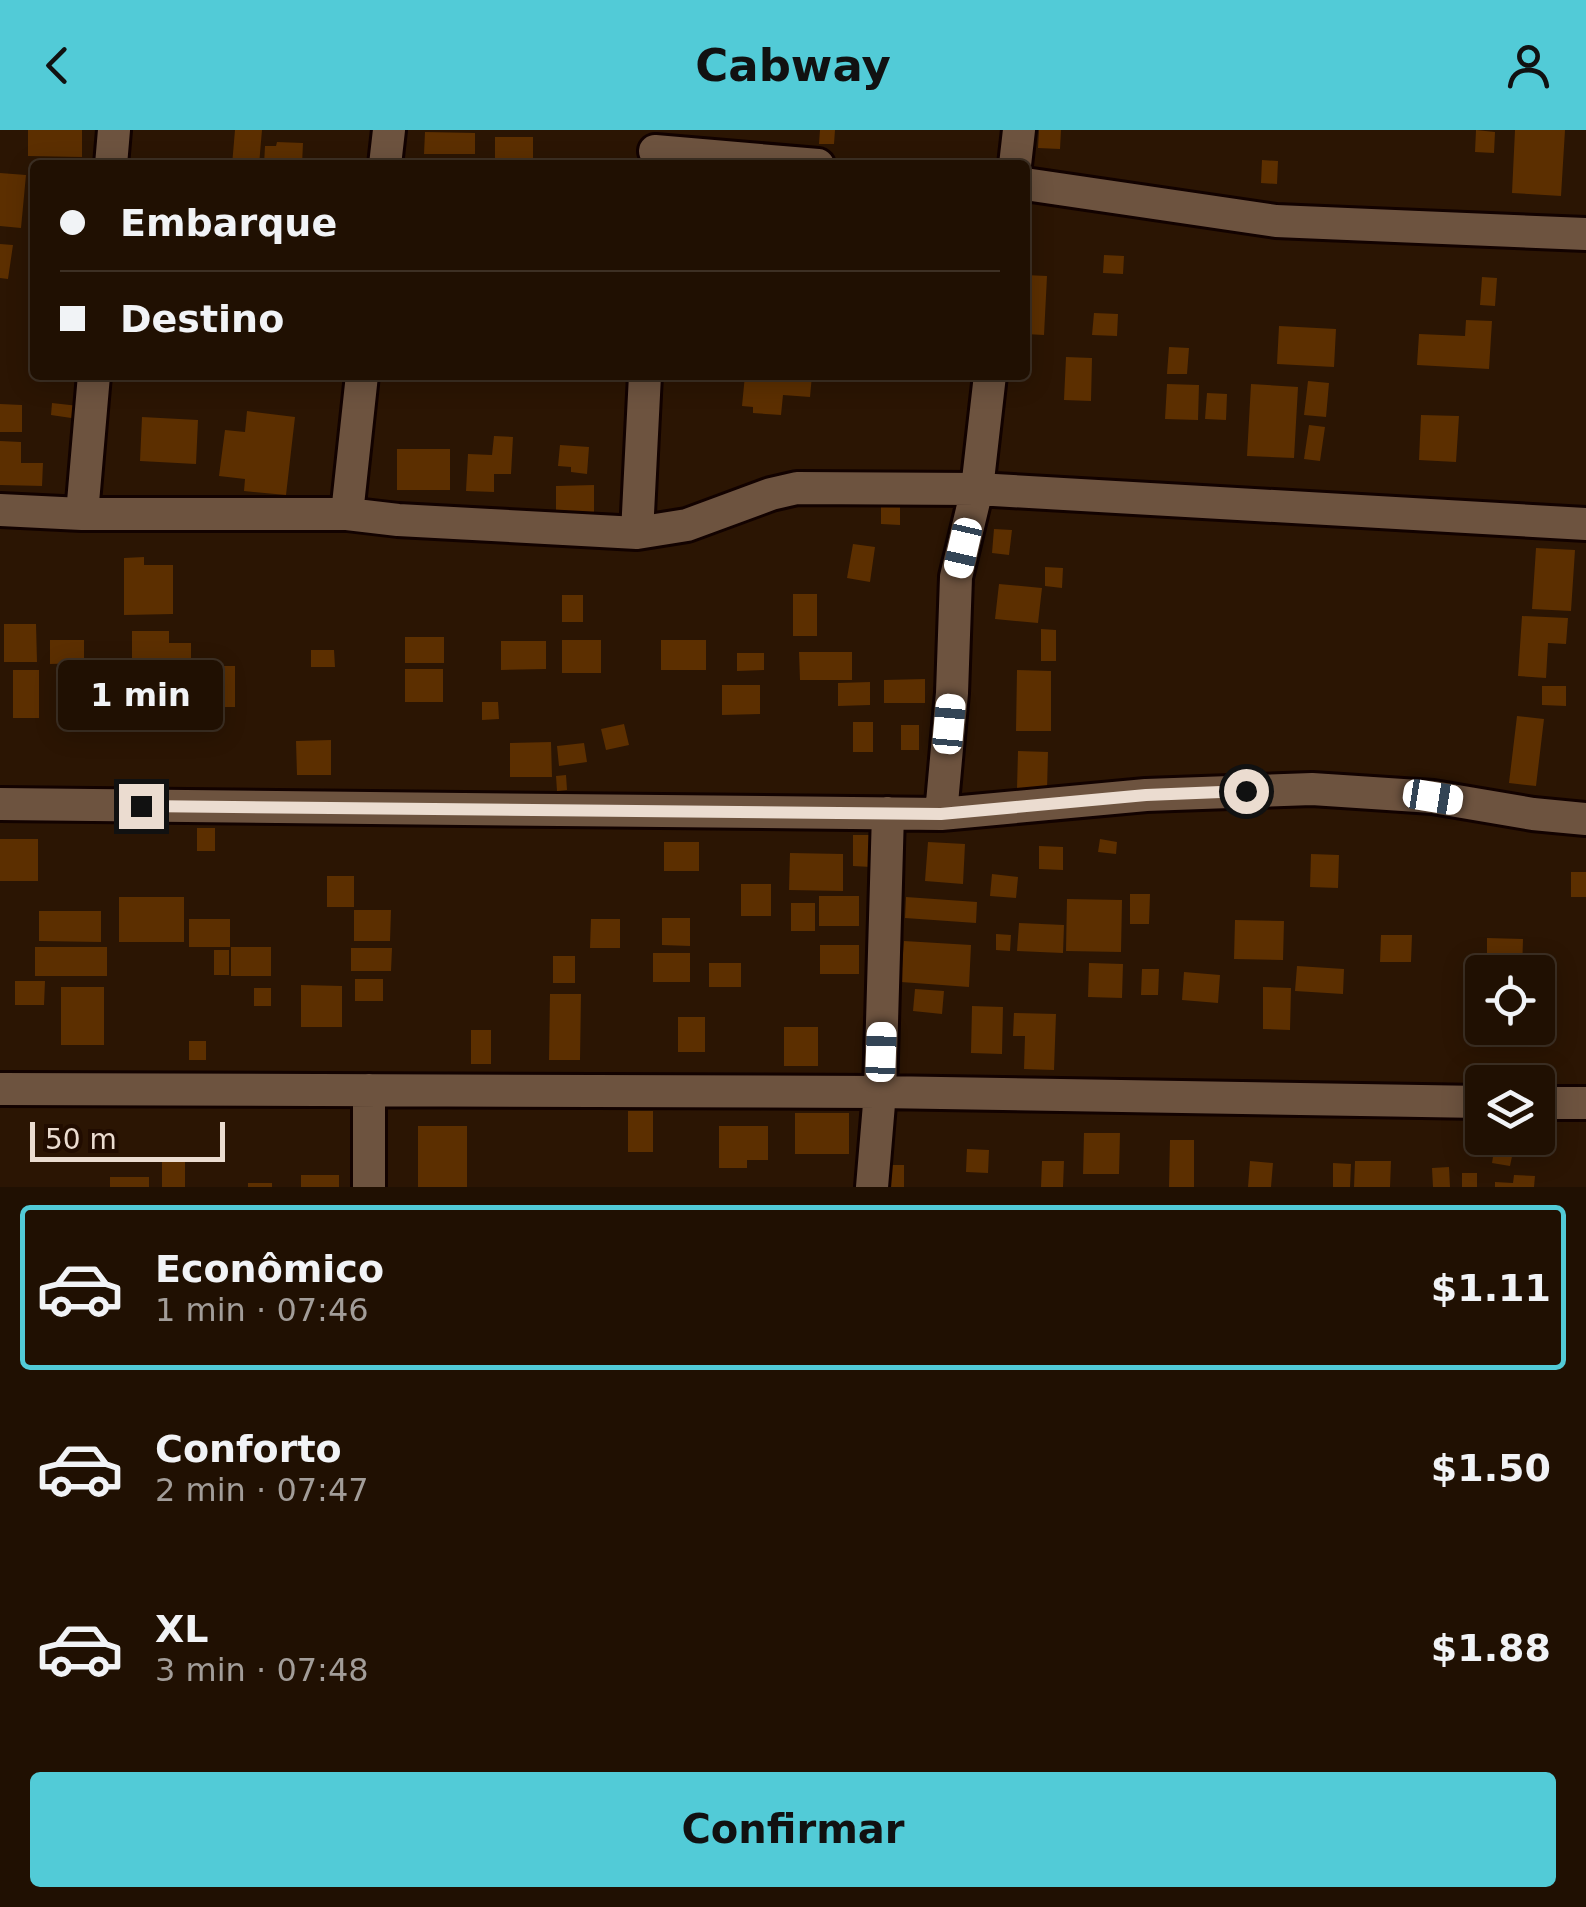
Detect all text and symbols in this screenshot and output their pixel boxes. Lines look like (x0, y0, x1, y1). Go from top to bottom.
icon: back (30, 38, 85, 93)
icon: person (1501, 38, 1556, 93)
text: Cabway (695, 39, 891, 92)
text: Embarque (120, 201, 337, 245)
text: Destino (120, 297, 284, 341)
car (942, 515, 984, 581)
callout: 1 min (58, 661, 224, 731)
text: 1 min (90, 676, 191, 714)
car (931, 693, 967, 755)
route start (1224, 769, 1269, 814)
car (1401, 777, 1465, 817)
route end (119, 784, 164, 829)
map controls (1465, 955, 1555, 1155)
button: locate (1465, 955, 1555, 1045)
car (865, 1021, 897, 1083)
button: layers (1465, 1065, 1555, 1155)
scale bar (30, 1117, 225, 1162)
text: 50 m (45, 1123, 117, 1156)
icon: car (35, 1243, 125, 1333)
text: Econômico (155, 1247, 384, 1291)
text: $1.11 (1431, 1266, 1551, 1310)
text: 1 min · 07:46 (155, 1291, 369, 1329)
icon: car (35, 1423, 125, 1513)
text: Conforto (155, 1427, 342, 1471)
text: $1.50 (1431, 1446, 1551, 1490)
text: 2 min · 07:47 (155, 1471, 369, 1509)
icon: car (35, 1603, 125, 1693)
text: XL (155, 1607, 209, 1651)
text: $1.88 (1431, 1626, 1551, 1670)
text: 3 min · 07:48 (155, 1651, 369, 1689)
button: Confirmar (30, 1772, 1556, 1887)

